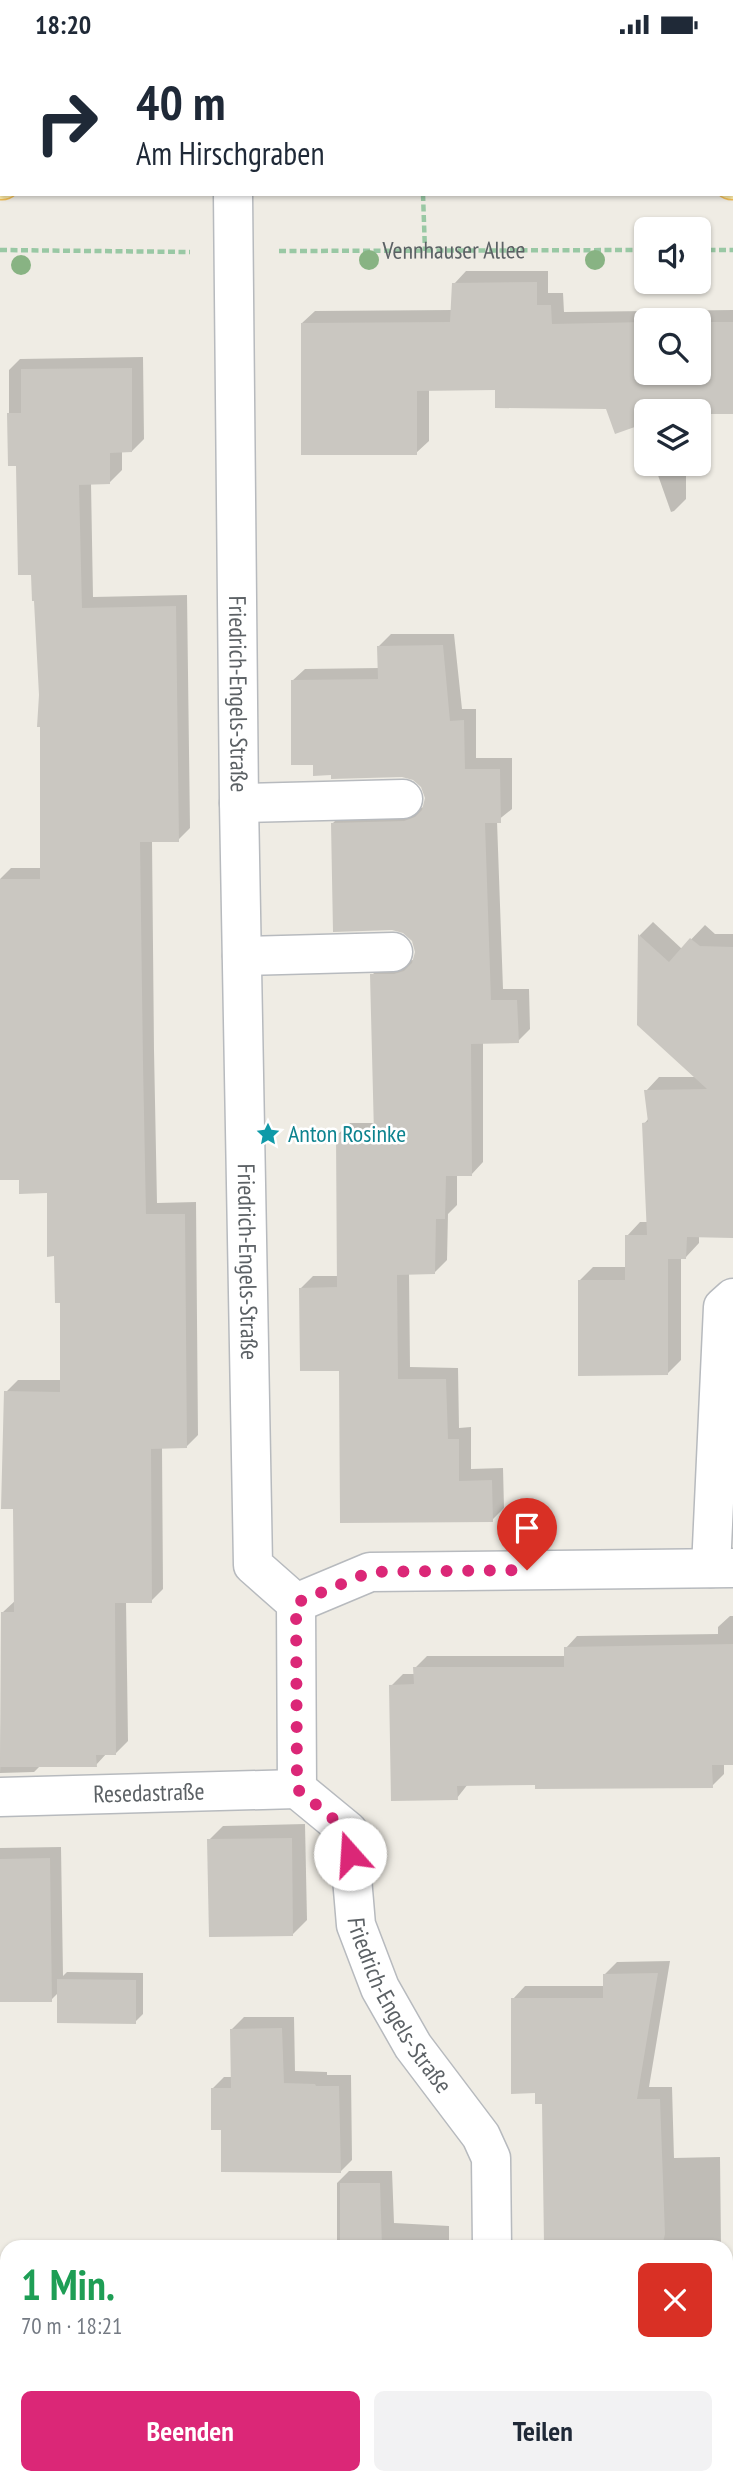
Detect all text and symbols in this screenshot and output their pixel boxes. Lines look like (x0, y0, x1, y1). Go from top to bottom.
text: 18:20 (35, 8, 91, 41)
text: 40 m (136, 70, 225, 134)
icon: right (21, 77, 112, 168)
text: Am Hirschgraben (136, 132, 324, 174)
map controls (634, 217, 711, 476)
button: sound (634, 217, 711, 294)
street label: Vennhauser Allee (382, 234, 525, 266)
button: search (634, 308, 711, 385)
button: layers (634, 399, 711, 476)
street label: Friedrich-Engels-Straße (222, 596, 255, 792)
place label: Anton Rosinke (288, 1118, 406, 1149)
place icon: Anton Rosinke (254, 1120, 282, 1148)
street label: Friedrich-Engels-Straße (231, 1163, 265, 1360)
pin (497, 1498, 557, 1570)
icon: arrive (508, 1509, 546, 1547)
street label: Resedastraße (93, 1775, 205, 1809)
position arrow (313, 1817, 387, 1891)
street label: Friedrich-Engels-Straße (340, 1916, 459, 2099)
text: 1 Min. (21, 2257, 115, 2312)
button: close (638, 2263, 712, 2337)
text: 70 m · 18:21 (21, 2311, 122, 2340)
button: Beenden (21, 2391, 360, 2471)
button: Teilen (374, 2391, 712, 2471)

